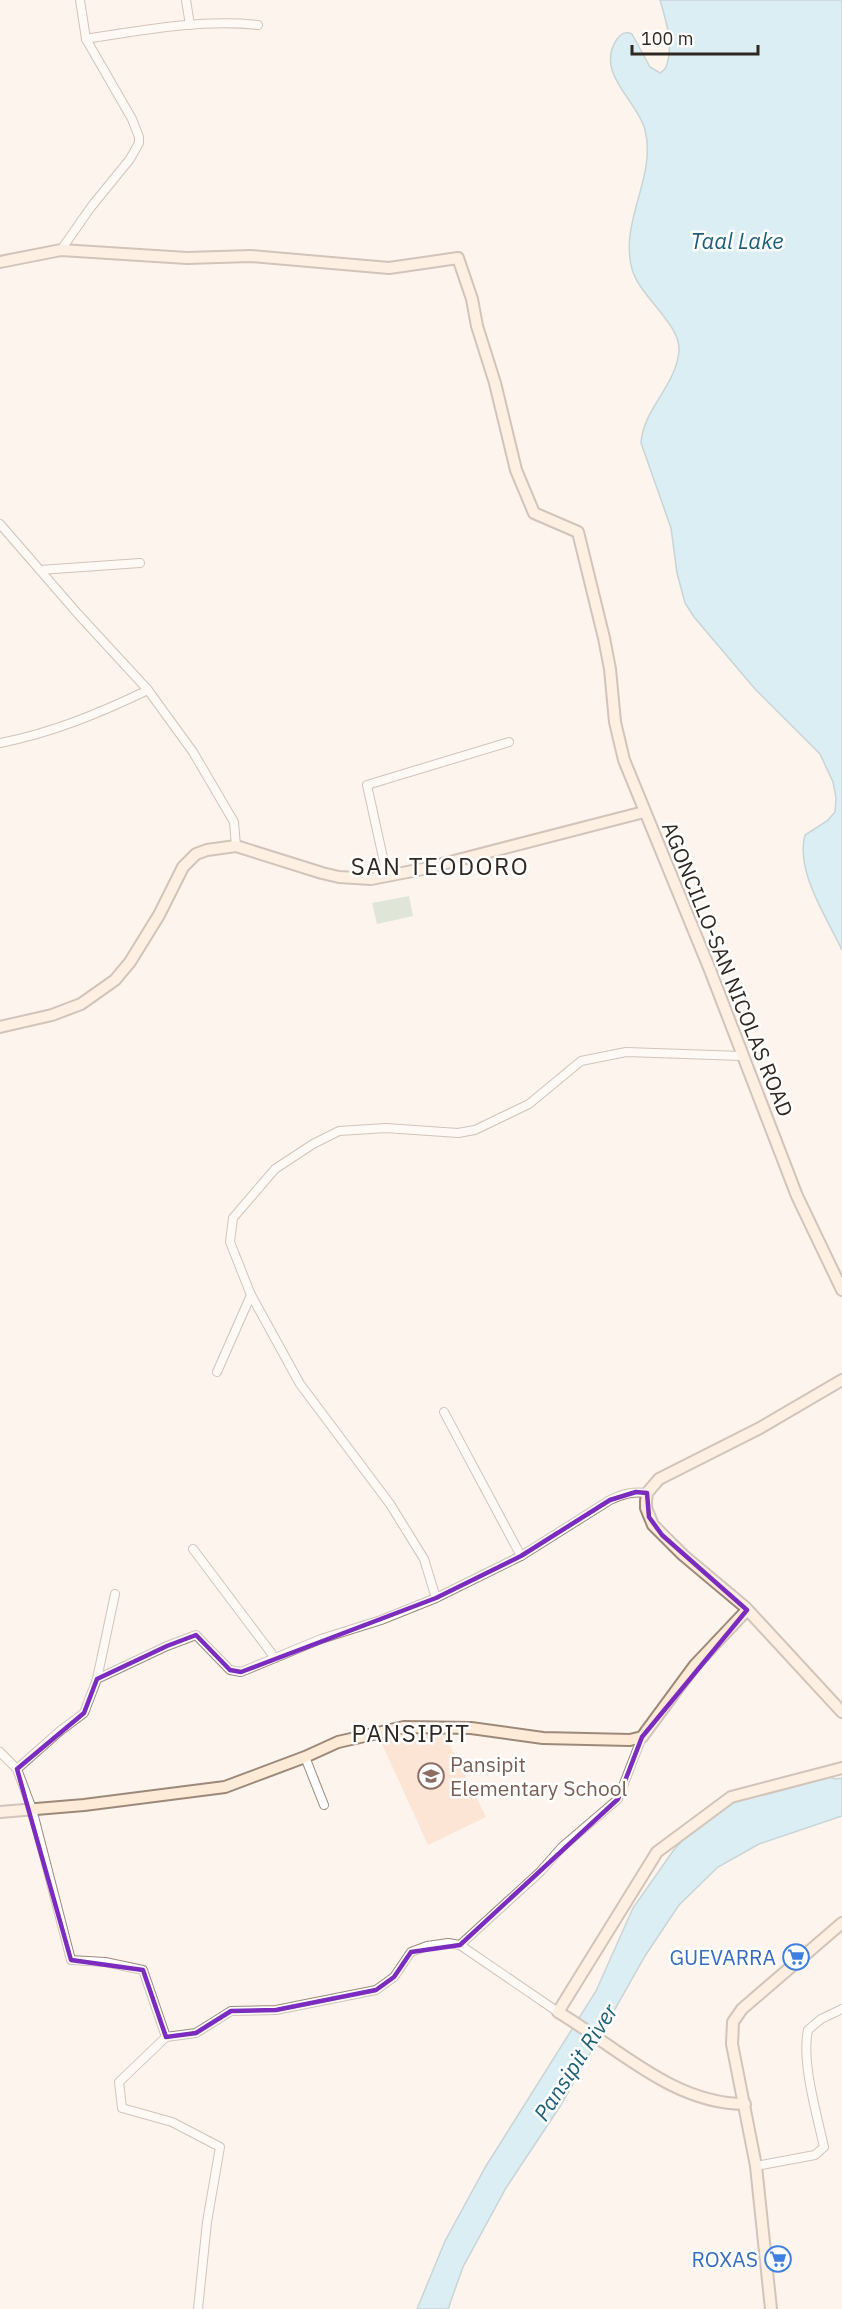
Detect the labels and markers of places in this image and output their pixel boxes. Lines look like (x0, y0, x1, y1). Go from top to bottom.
place label: Pansipit Elementary School (450, 1750, 627, 1802)
school or university icon: Pansipit Elementary School (416, 1761, 446, 1791)
supermarket icon: GUEVARRA (781, 1942, 811, 1972)
place label: GUEVARRA (669, 1943, 776, 1971)
supermarket icon: ROXAS (763, 2244, 793, 2274)
place label: ROXAS (692, 2245, 758, 2273)

